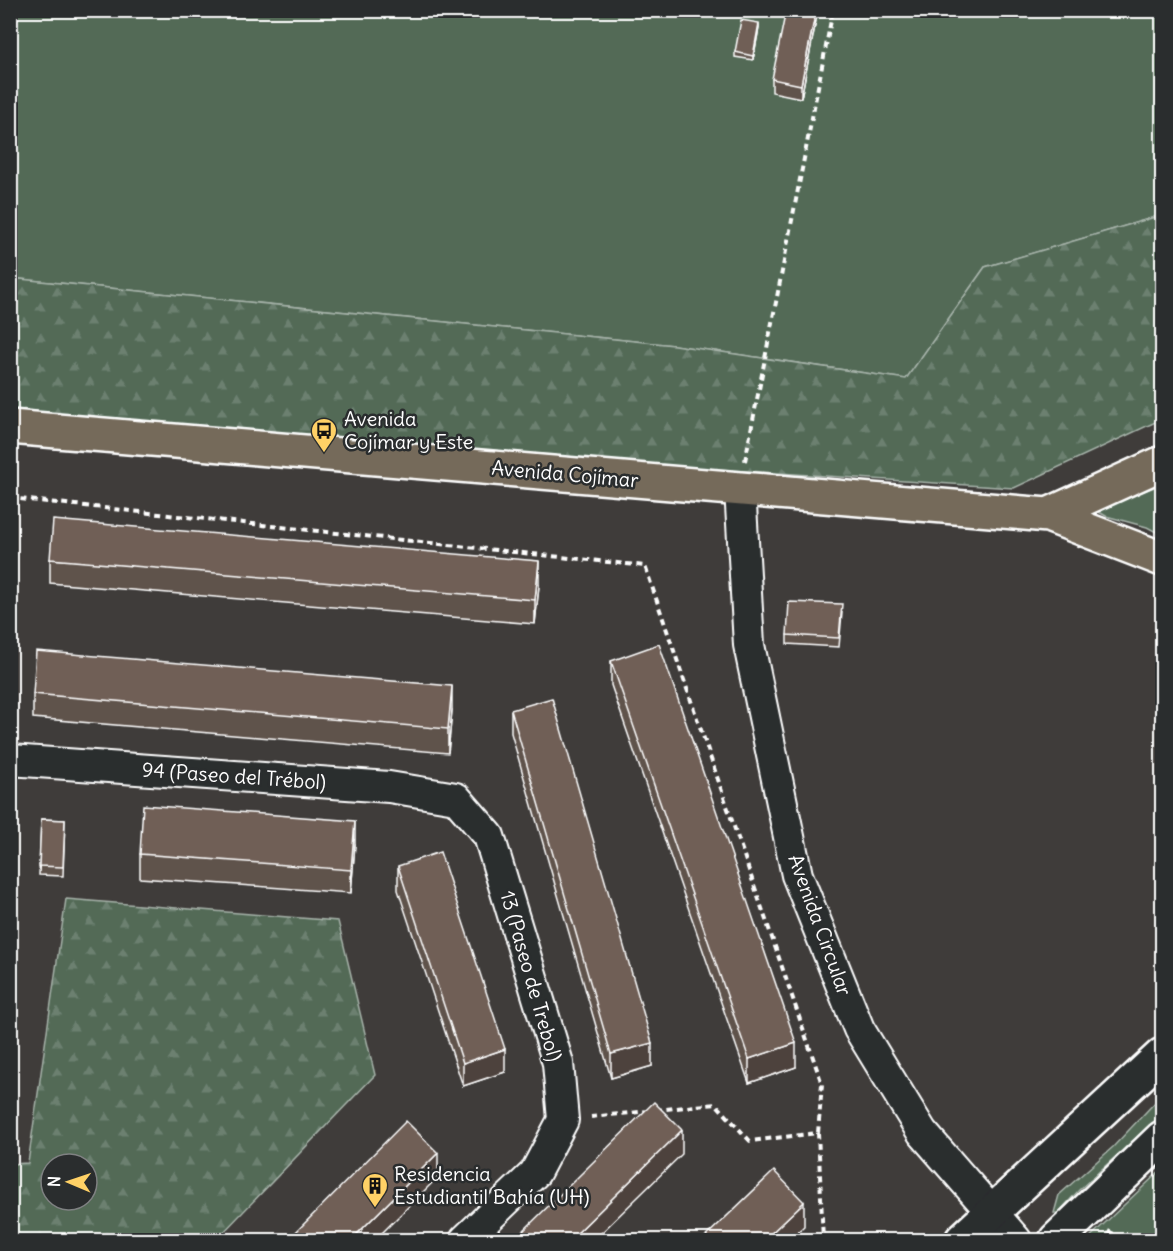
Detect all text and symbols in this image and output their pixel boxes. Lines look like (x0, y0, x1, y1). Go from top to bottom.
place label: Avenida Cojímar y Este (344, 406, 473, 454)
bus stop icon: Avenida Cojímar y Este (309, 416, 339, 454)
street label: Avenida Cojímar (491, 455, 640, 492)
street label: 94 (Paseo del Trébol) (141, 757, 327, 794)
street label: Avenida Circular (783, 851, 858, 999)
street label: 13 (Paseo de Trebol) (495, 888, 568, 1064)
north arrow (39, 1152, 99, 1212)
place label: Residencia Estudiantil Bahía (UH) (394, 1161, 590, 1209)
building icon: Residencia Estudiantil Bahía (UH) (360, 1171, 390, 1209)
text: N (44, 1176, 64, 1187)

